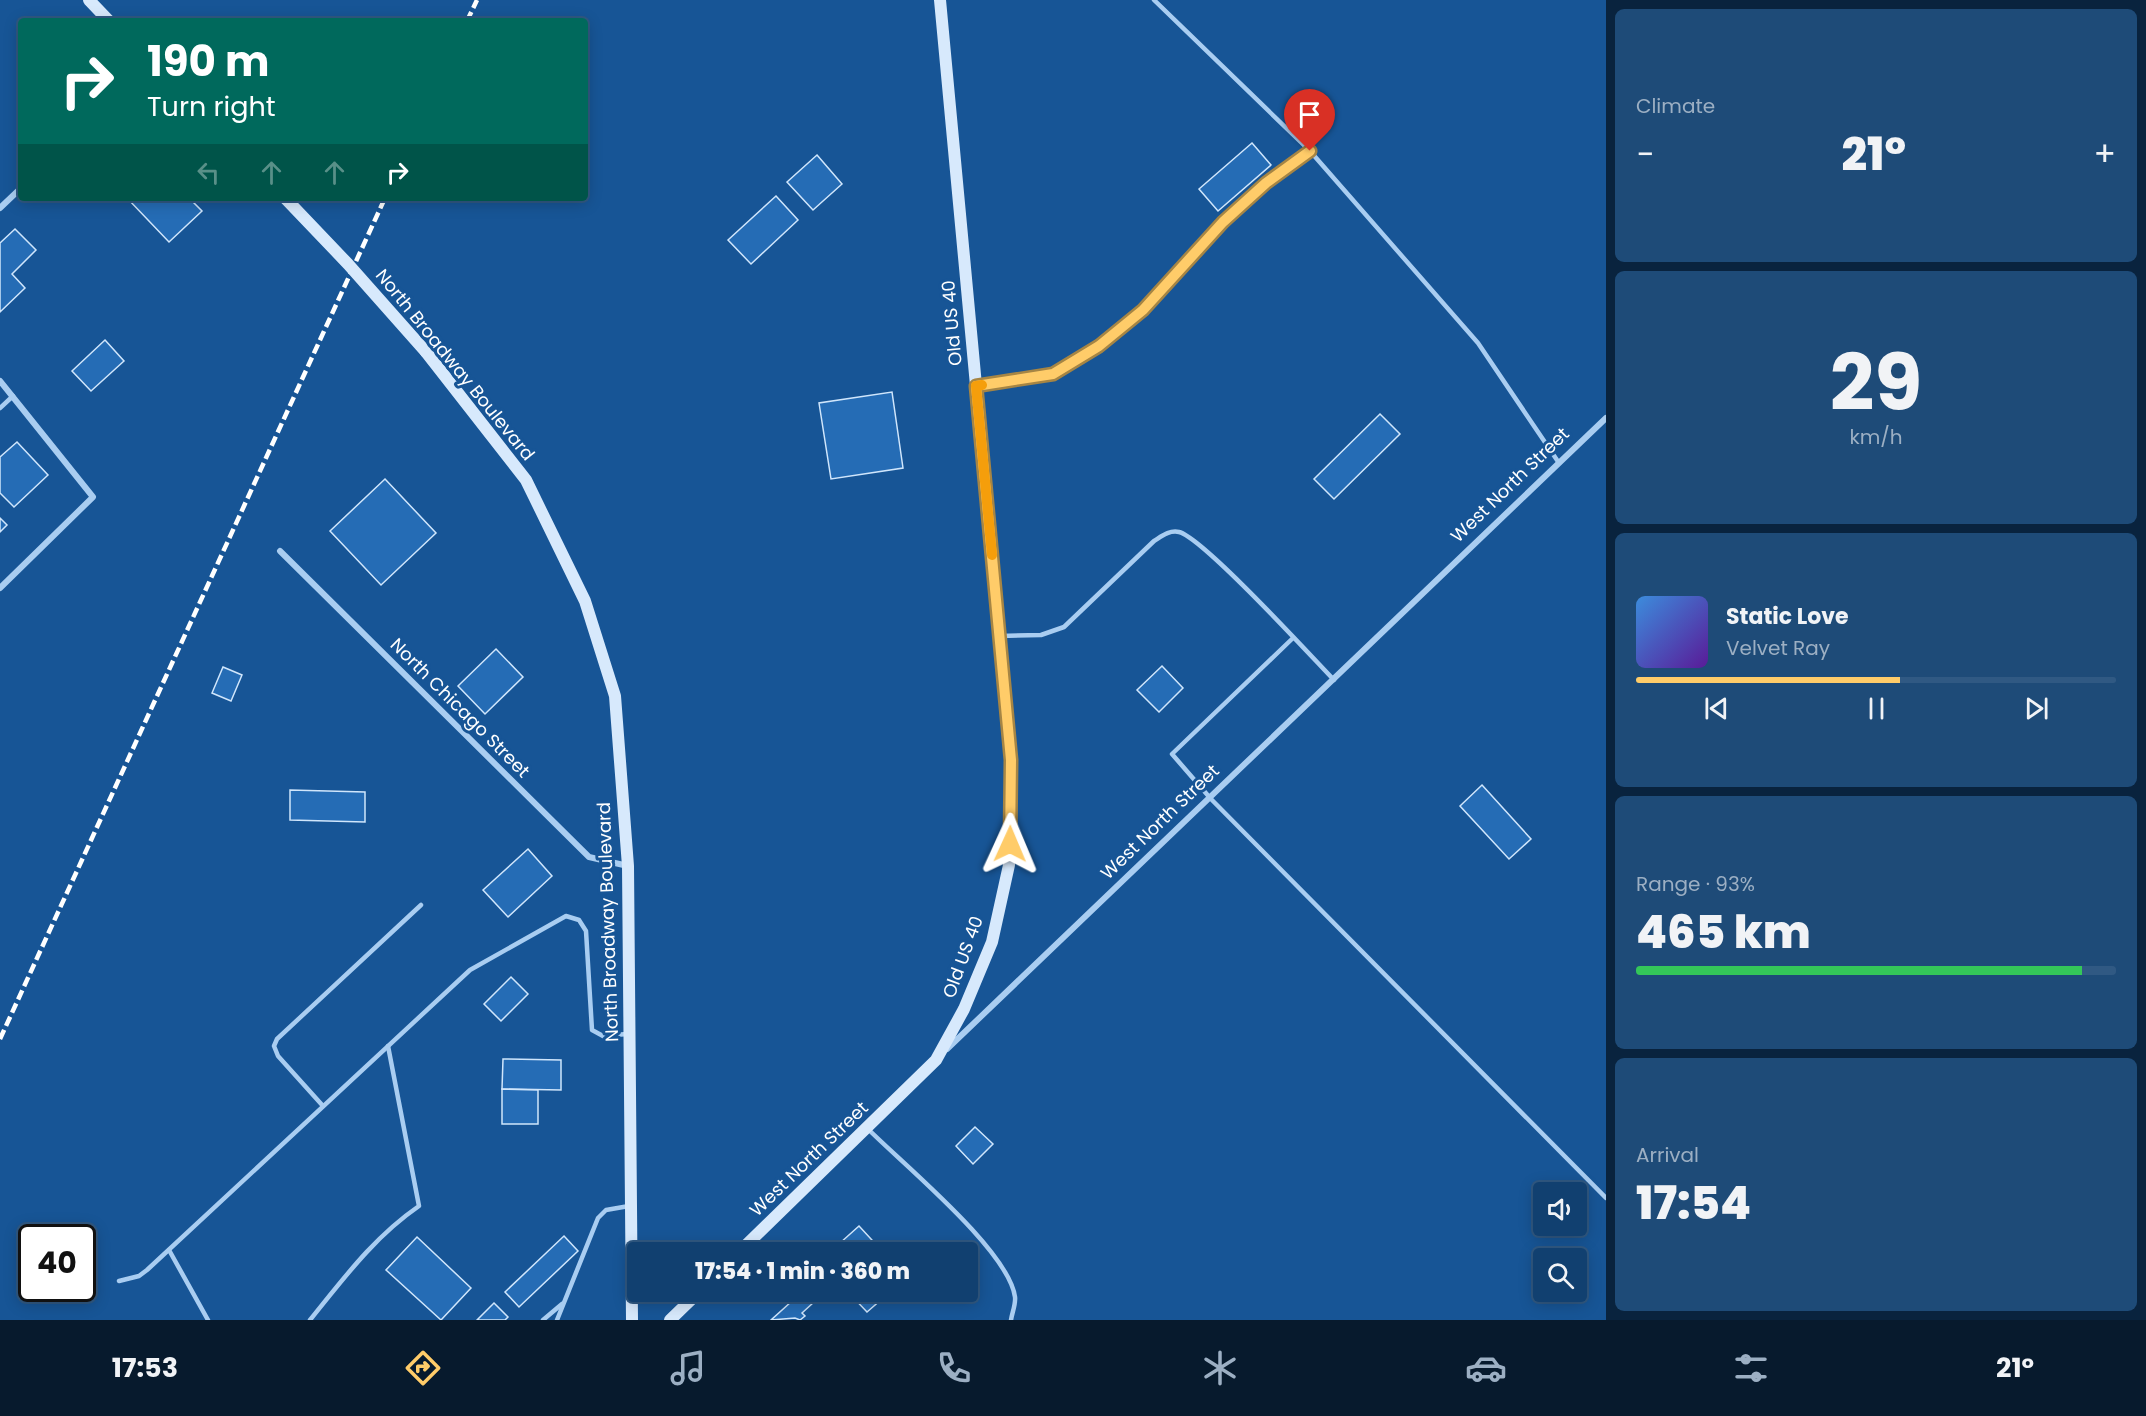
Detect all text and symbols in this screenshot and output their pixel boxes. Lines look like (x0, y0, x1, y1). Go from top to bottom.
text: 190 m (147, 32, 269, 91)
icon: right (48, 42, 126, 120)
text: Turn right (147, 88, 276, 125)
pin (1284, 89, 1335, 151)
text: Climate (1636, 92, 1715, 120)
icon: arrive (1293, 98, 1326, 131)
text: 21° (1842, 123, 1906, 186)
text: − (1636, 131, 1654, 178)
text: + (2093, 131, 2116, 178)
icon: left (192, 156, 225, 189)
icon: ahead (255, 156, 288, 189)
icon: ahead (318, 156, 351, 189)
icon: right (381, 156, 414, 189)
street label: North Broadway Boulevard (370, 264, 541, 466)
street label: Old US 40 (935, 279, 968, 367)
text: 29 (1830, 328, 1922, 437)
street label: West North Street (1445, 421, 1574, 548)
text: km/h (1849, 423, 1903, 451)
text: Static Love (1726, 601, 1849, 632)
street label: North Chicago Street (385, 632, 536, 783)
text: Velvet Ray (1726, 634, 1830, 662)
icon: previous (1700, 692, 1733, 725)
icon: pause (1860, 692, 1893, 725)
icon: next (2020, 692, 2053, 725)
street label: West North Street (1095, 758, 1224, 885)
street label: North Broadway Boulevard (591, 802, 624, 1042)
position arrow (978, 812, 1042, 876)
text: Range · 93% (1636, 870, 1755, 898)
text: 465 km (1636, 901, 1811, 964)
street label: Old US 40 (936, 912, 989, 1001)
street label: West North Street (744, 1095, 873, 1222)
text: Arrival (1636, 1141, 1699, 1169)
text: 17:54 (1636, 1172, 1751, 1235)
map controls (1533, 1182, 1587, 1302)
button: sound (1533, 1182, 1587, 1236)
speed limit sign: 40 (18, 1224, 96, 1302)
button: search (1533, 1248, 1587, 1302)
text: 17:54 · 1 min · 360 m (695, 1256, 910, 1287)
icon: directions (402, 1347, 444, 1389)
icon: music (667, 1347, 709, 1389)
icon: phone (933, 1347, 975, 1389)
icon: climate (1199, 1347, 1241, 1389)
icon: car (1465, 1347, 1507, 1389)
icon: filters (1730, 1347, 1772, 1389)
text: 17:53 (112, 1349, 178, 1386)
text: 21° (1996, 1349, 2034, 1386)

